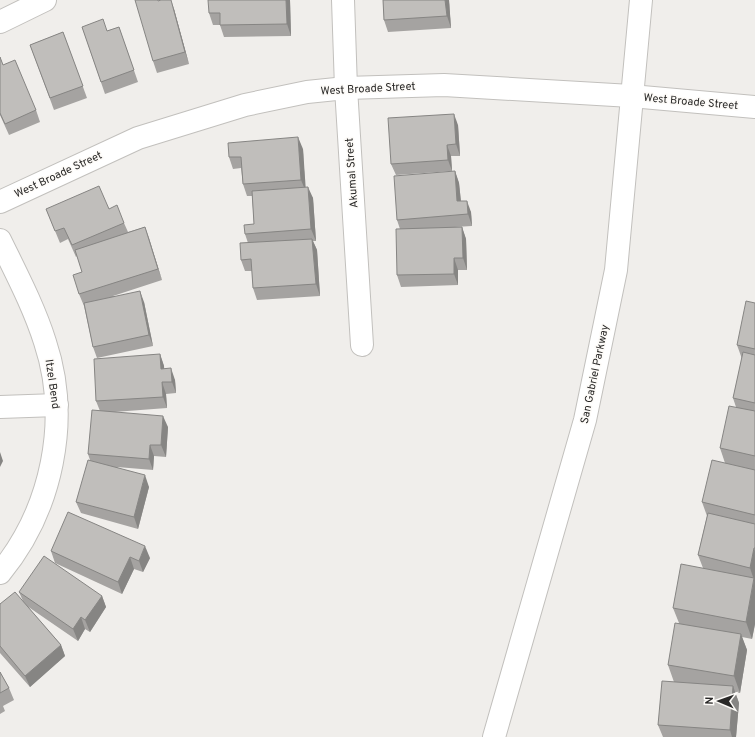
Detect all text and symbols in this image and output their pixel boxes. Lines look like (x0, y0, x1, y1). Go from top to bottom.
street label: West Broade Street (320, 80, 416, 98)
street label: West Broade Street (643, 91, 739, 113)
street label: Akumal Street (343, 137, 361, 208)
street label: West Broade Street (12, 148, 104, 201)
street label: San Gabriel Parkway (578, 323, 612, 425)
street label: Itzel Bend (42, 358, 62, 410)
north arrow (699, 681, 739, 721)
text: N (703, 696, 717, 705)

